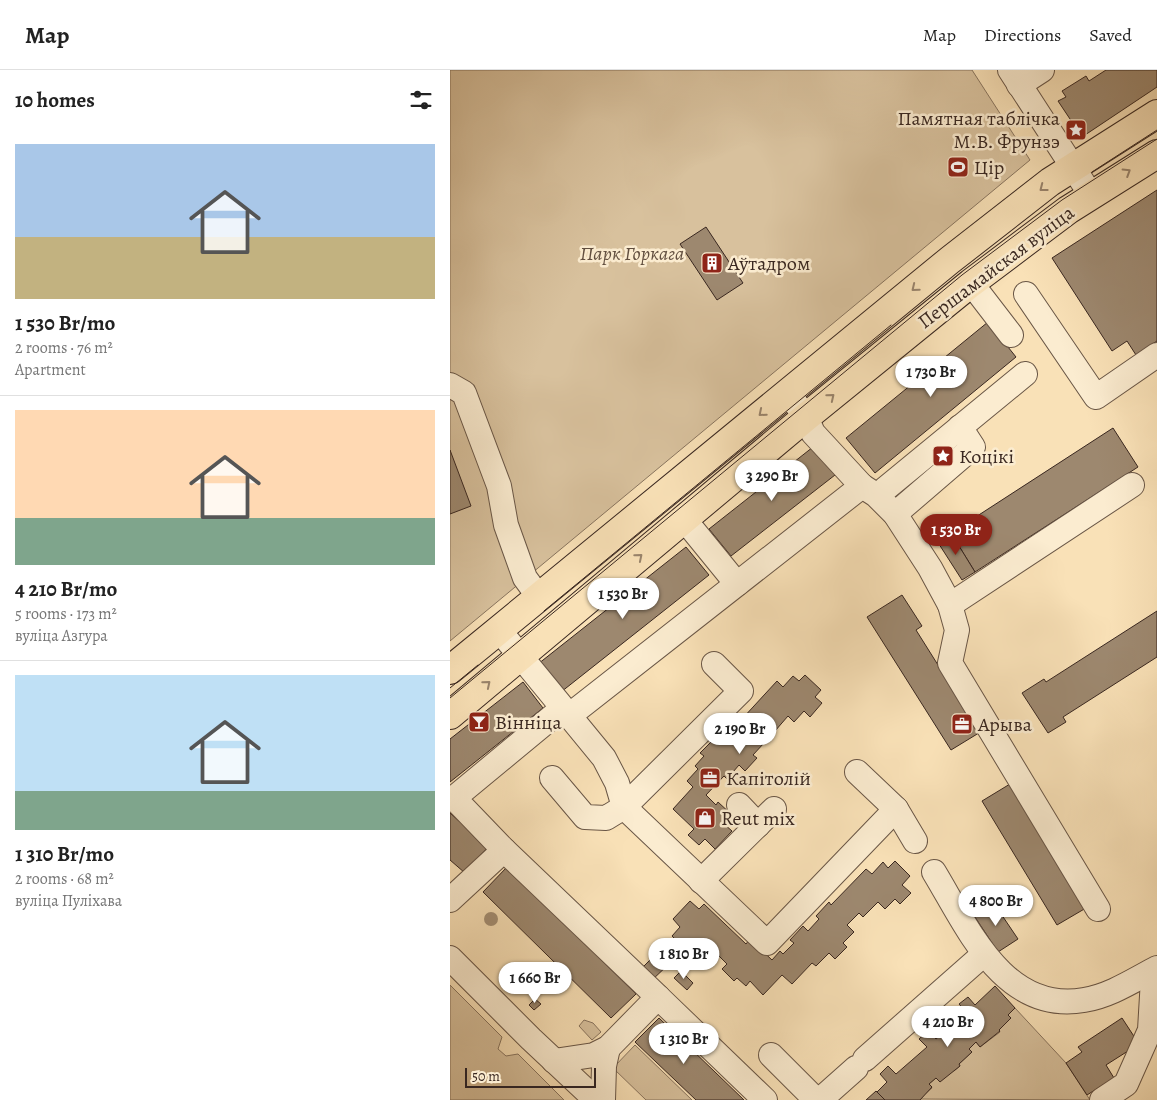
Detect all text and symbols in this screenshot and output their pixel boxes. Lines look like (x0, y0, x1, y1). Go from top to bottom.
text: Map (25, 19, 69, 51)
text: Map (923, 23, 956, 47)
text: Directions (984, 23, 1061, 47)
text: Saved (1089, 23, 1132, 47)
text: 10 homes (15, 86, 95, 114)
icon: filters (407, 86, 435, 114)
place label: Памятная таблічка М.В. Фрунзэ (898, 105, 1061, 155)
place icon: Памятная таблічка М.В. Фрунзэ (1064, 118, 1088, 142)
place label: Цір (974, 154, 1004, 181)
sports icon: Цір (946, 155, 970, 179)
one-way arrow (1122, 169, 1131, 179)
icon: home (180, 177, 270, 267)
one-way arrow (1040, 182, 1049, 190)
street label: Першамайская вуліца (912, 199, 1080, 335)
park label: Парк Горкага (580, 240, 684, 267)
place label: Аўтадром (727, 250, 810, 277)
building icon: Аўтадром (700, 251, 724, 275)
one-way arrow (912, 283, 921, 291)
text: 1 530 Br/mo (15, 309, 115, 337)
text: 2 rooms · 76 m² (15, 337, 113, 359)
pin: 1 730 Br (879, 356, 983, 398)
text: Apartment (15, 359, 86, 381)
text: 1 730 Br (906, 361, 956, 383)
one-way arrow (825, 395, 834, 403)
one-way arrow (758, 407, 767, 416)
icon: home (180, 442, 270, 532)
place label: Коцікі (959, 443, 1014, 470)
place icon: Коцікі (931, 444, 955, 468)
pin: 3 290 Br (720, 460, 824, 502)
text: 3 290 Br (746, 465, 798, 487)
pin: 1 530 Br (904, 514, 1008, 556)
text: 1 530 Br (931, 519, 981, 541)
one-way arrow (633, 554, 642, 563)
text: 4 210 Br/mo (15, 575, 117, 603)
pin: 1 530 Br (571, 578, 675, 620)
text: 1 530 Br (598, 583, 648, 605)
text: 5 rooms · 173 m² (15, 603, 117, 625)
text: вуліца Азгура (15, 625, 108, 647)
one-way arrow (481, 681, 490, 689)
icon: home (180, 707, 270, 797)
place label: Вінніца (495, 709, 562, 736)
bar icon: Вінніца (467, 710, 491, 734)
place label: Арыва (977, 711, 1033, 738)
pin: 2 190 Br (688, 712, 792, 755)
office icon: Арыва (950, 712, 974, 736)
text: 2 190 Br (714, 718, 766, 740)
place label: Капітолій (726, 765, 811, 792)
office icon: Капітолій (698, 766, 722, 790)
place label: Reut mix (721, 805, 795, 832)
shop icon: Reut mix (693, 806, 717, 830)
text: 1 310 Br/mo (15, 840, 114, 868)
text: 2 rooms · 68 m² (15, 868, 114, 890)
pin: 4 800 Br (944, 884, 1048, 927)
text: вуліца Пуліхава (15, 890, 122, 912)
text: 4 800 Br (969, 890, 1023, 912)
pin: 1 810 Br (632, 938, 736, 980)
text: 1 810 Br (659, 943, 709, 965)
pin: 1 660 Br (483, 962, 587, 1004)
text: 1 660 Br (510, 967, 560, 989)
pin: 4 210 Br (896, 1006, 1000, 1048)
text: 4 210 Br (922, 1011, 974, 1033)
pin: 1 310 Br (632, 1022, 736, 1065)
text: 1 310 Br (660, 1028, 708, 1050)
scale bar (465, 1065, 596, 1088)
text: 50 m (472, 1067, 500, 1086)

